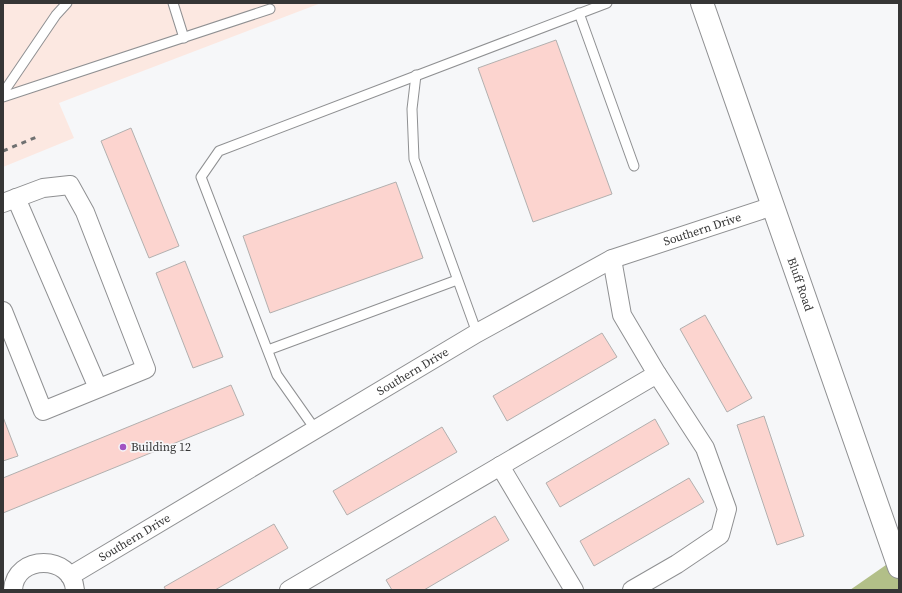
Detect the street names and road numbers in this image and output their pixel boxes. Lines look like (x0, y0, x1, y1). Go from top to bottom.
street label: Southern Drive (661, 209, 743, 250)
street label: Bluff Road (784, 255, 817, 313)
street label: Southern Drive (374, 344, 451, 399)
street label: Southern Drive (96, 510, 173, 565)

